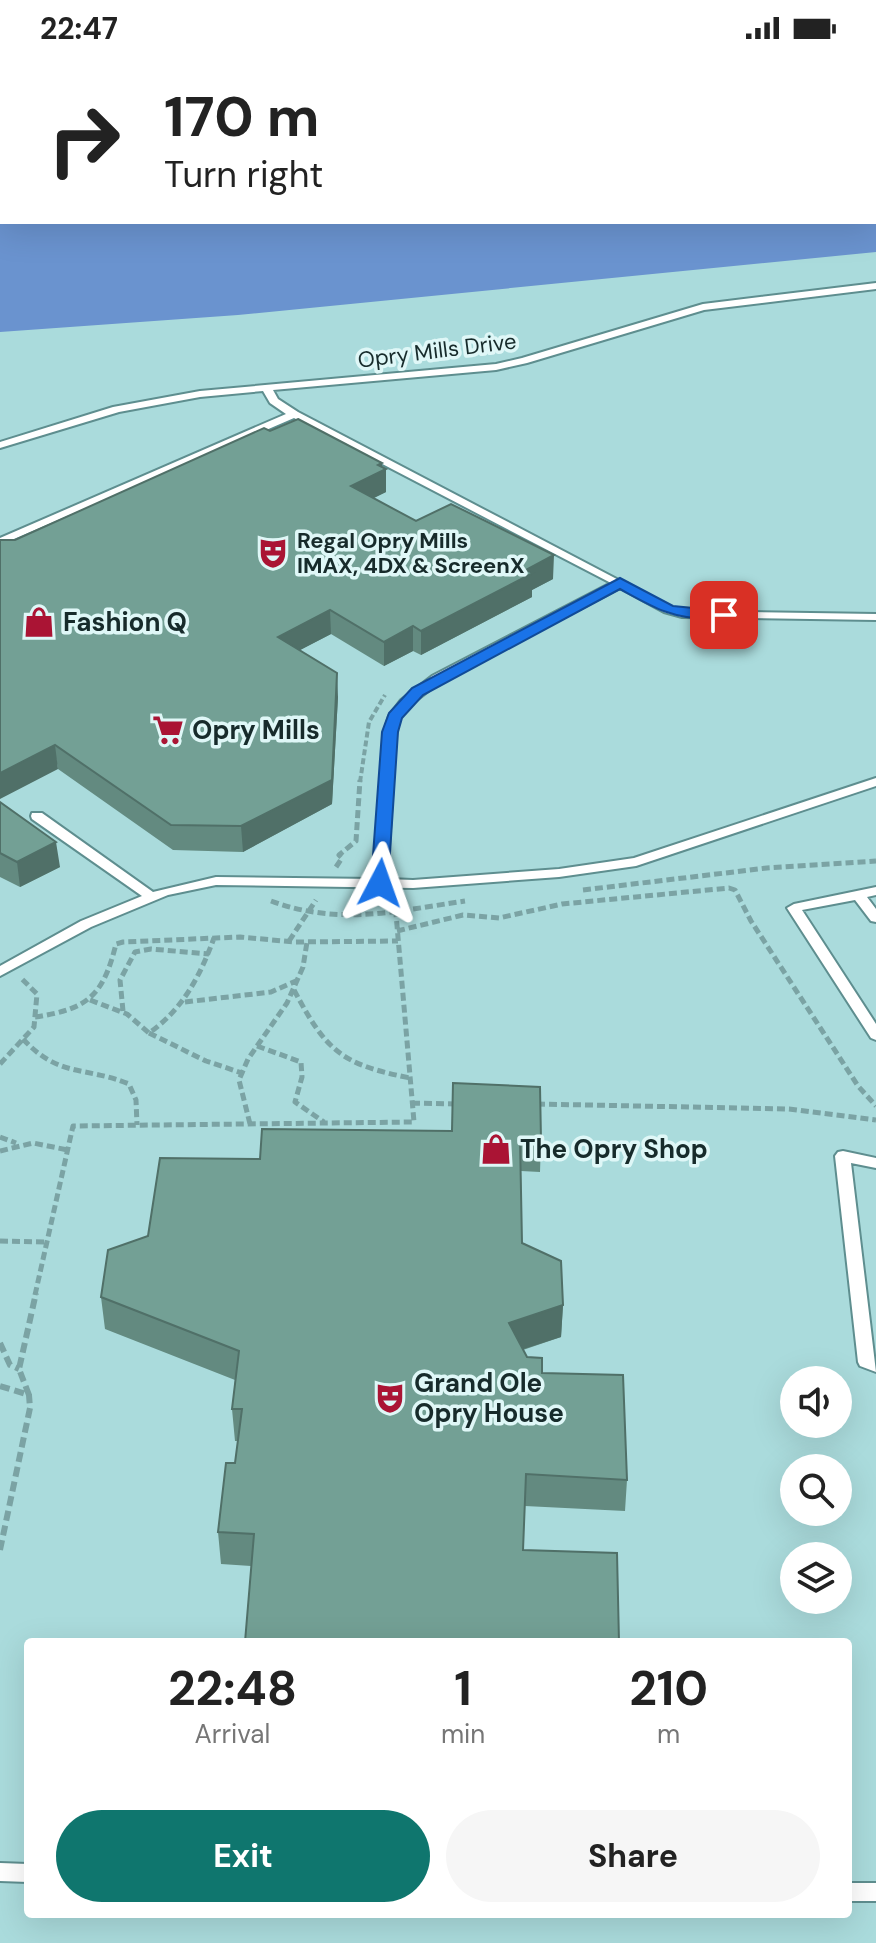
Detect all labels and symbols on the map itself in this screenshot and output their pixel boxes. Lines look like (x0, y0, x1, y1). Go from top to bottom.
street label: Opry Mills Drive (356, 326, 518, 375)
place label: Regal Opry Mills IMAX, 4DX & ScreenX (297, 526, 525, 580)
theatre icon: Regal Opry Mills IMAX, 4DX & ScreenX (256, 536, 290, 570)
pin (690, 581, 758, 649)
shop icon: Fashion Q (22, 605, 56, 639)
place label: Fashion Q (63, 605, 187, 639)
supermarket icon: Opry Mills (151, 713, 185, 747)
place label: Opry Mills (192, 713, 320, 747)
position arrow (338, 841, 422, 925)
shop icon: The Opry Shop (479, 1132, 513, 1166)
place label: The Opry Shop (520, 1132, 708, 1166)
place label: Grand Ole Opry House (414, 1366, 564, 1430)
theatre icon: Grand Ole Opry House (373, 1381, 407, 1415)

